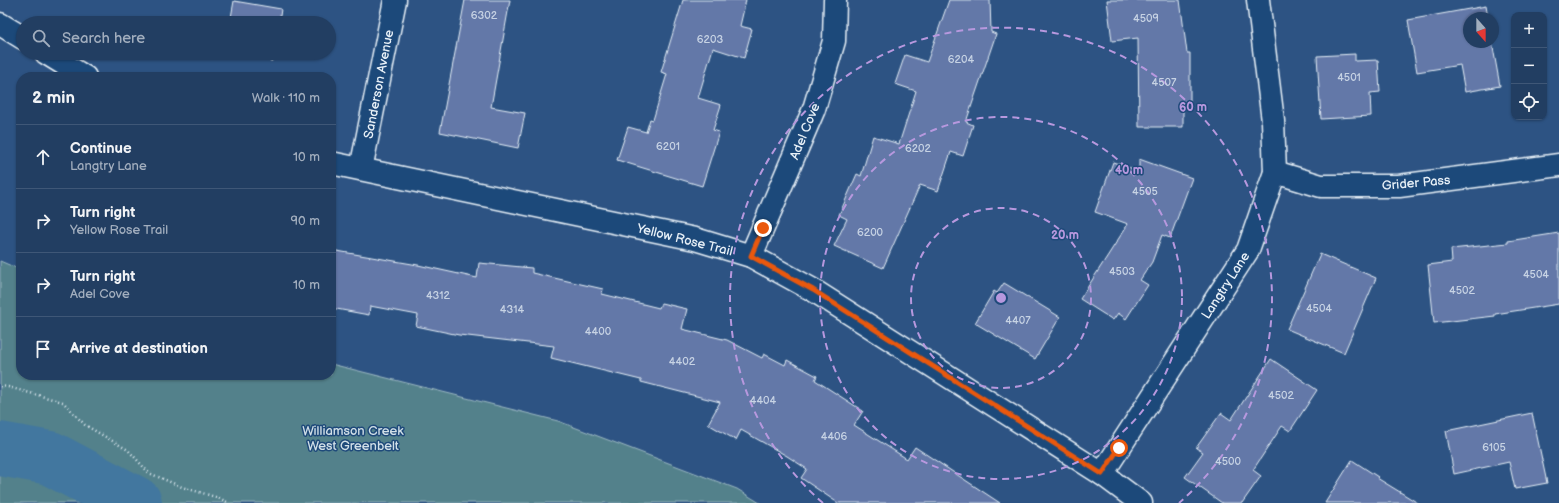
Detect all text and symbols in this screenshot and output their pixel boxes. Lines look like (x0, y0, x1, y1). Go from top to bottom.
house number: 6302 (471, 9, 498, 22)
house number: 4509 (1133, 12, 1159, 25)
north arrow (1463, 12, 1499, 48)
map controls (1511, 12, 1547, 120)
button: + (1511, 12, 1547, 48)
search box (16, 16, 336, 60)
icon: search (30, 27, 52, 49)
street label: Sanderson Avenue (361, 28, 397, 140)
text: Search here (62, 29, 145, 48)
house number: 6203 (697, 33, 723, 46)
button: − (1511, 48, 1547, 84)
house number: 6204 (948, 53, 974, 66)
house number: 4501 (1337, 71, 1361, 84)
house number: 4507 (1152, 76, 1177, 89)
button: locate (1511, 84, 1547, 120)
text: 2 min (32, 88, 75, 108)
text: Walk · 110 m (252, 90, 320, 106)
street label: Adel Cove (786, 100, 824, 162)
text: 60 m (1179, 100, 1207, 115)
text: Continue (70, 139, 132, 158)
house number: 6201 (656, 140, 680, 153)
house number: 6202 (905, 142, 932, 155)
icon: ahead (32, 146, 54, 168)
text: 10 m (293, 149, 320, 165)
text: Langtry Lane (70, 158, 147, 174)
text: 40 m (1115, 163, 1143, 178)
street label: Grider Pass (1381, 172, 1452, 194)
house number: 4505 (1132, 185, 1158, 198)
text: Turn right (70, 203, 135, 222)
icon: right (32, 210, 54, 232)
text: 90 m (291, 213, 320, 229)
route end (754, 219, 772, 237)
street label: Yellow Rose Trail (634, 220, 734, 260)
text: Yellow Rose Trail (70, 222, 168, 238)
house number: 6200 (857, 226, 884, 239)
text: 20 m (1051, 228, 1079, 243)
street label: Langtry Lane (1198, 249, 1254, 322)
house number: 4503 (1109, 265, 1135, 278)
text: Turn right (70, 267, 135, 286)
house number: 4504 (1523, 268, 1549, 281)
icon: right (32, 274, 54, 296)
text: 10 m (293, 277, 320, 293)
house number: 4502 (1449, 284, 1475, 297)
text: Adel Cove (70, 286, 130, 302)
house number: 4312 (426, 289, 451, 302)
centre of rings (994, 291, 1008, 305)
house number: 4504 (1306, 302, 1332, 315)
house number: 4314 (500, 303, 525, 316)
house number: 4407 (1005, 314, 1031, 327)
house number: 4400 (585, 325, 612, 338)
icon: arrive (32, 338, 54, 360)
text: Arrive at destination (70, 339, 208, 358)
house number: 4402 (669, 355, 696, 368)
house number: 4502 (1268, 389, 1294, 402)
house number: 4404 (750, 394, 777, 407)
park label: Williamson Creek West Greenbelt (302, 423, 404, 454)
house number: 4406 (821, 430, 848, 443)
route start (1110, 439, 1128, 457)
house number: 6105 (1482, 441, 1506, 454)
house number: 4500 (1215, 455, 1242, 468)

